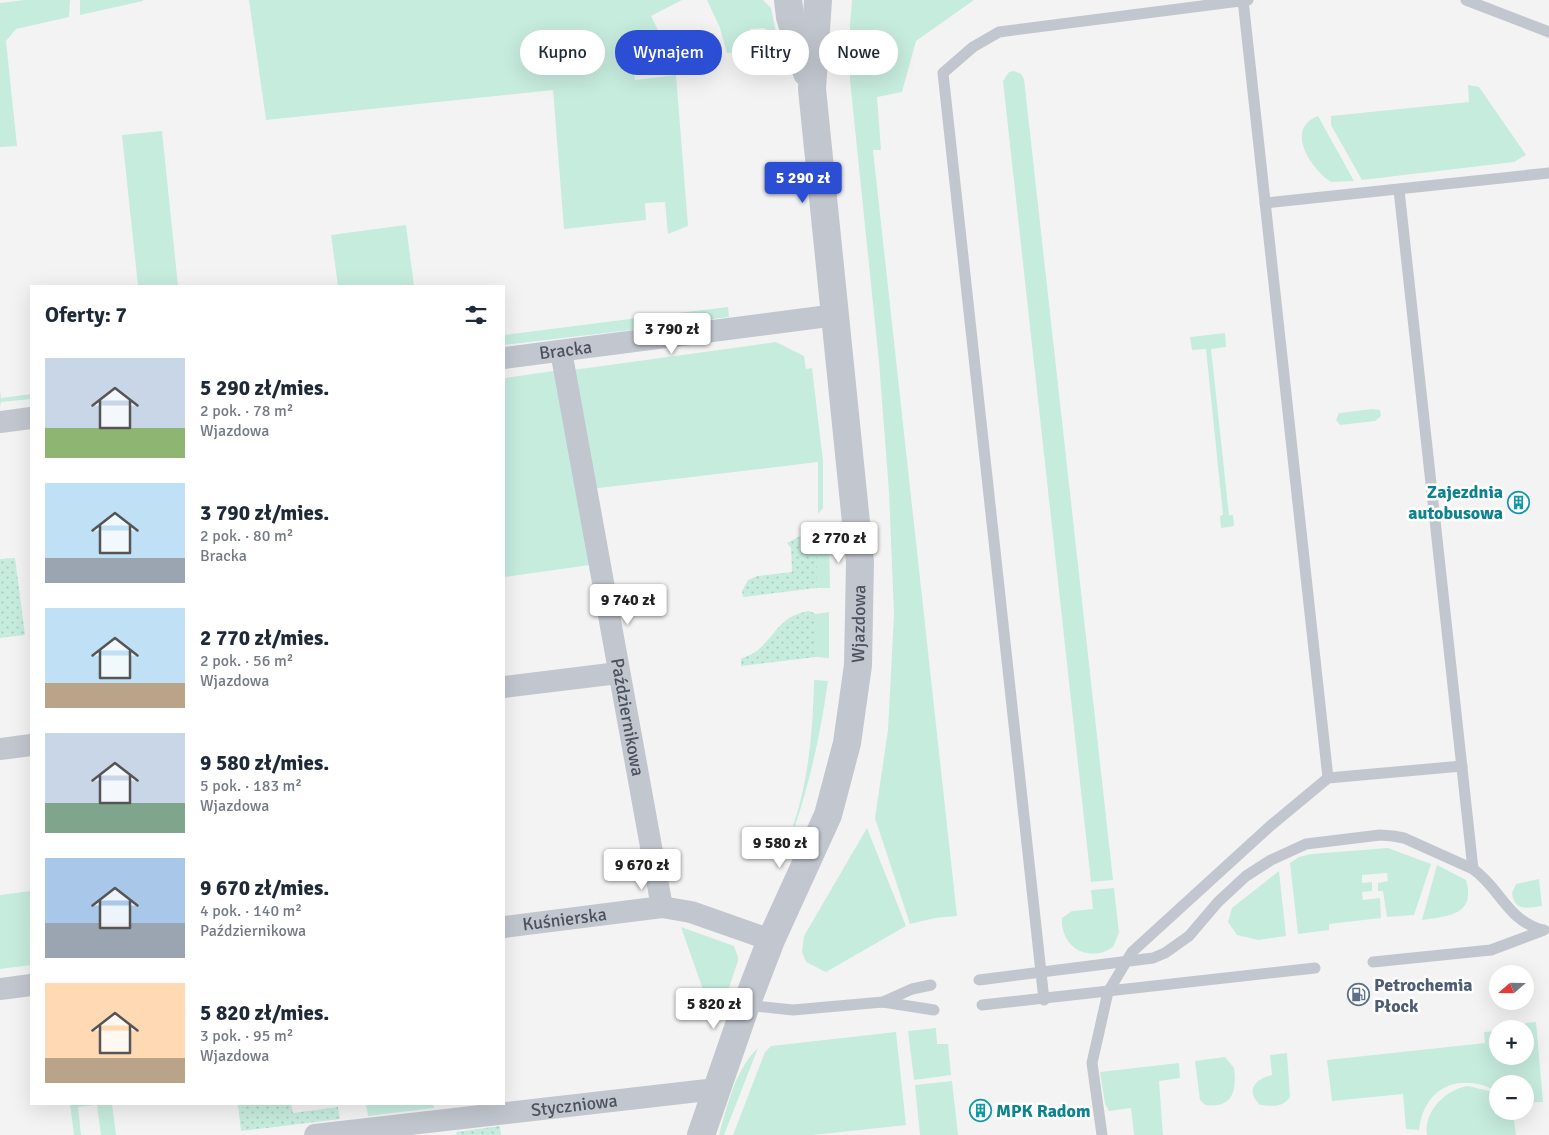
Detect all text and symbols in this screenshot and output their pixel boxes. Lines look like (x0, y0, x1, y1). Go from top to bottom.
chip: Kupno (520, 30, 605, 75)
chip: Wynajem (615, 30, 722, 75)
chip: Filtry (732, 30, 809, 75)
chip: Nowe (819, 30, 898, 75)
pin: 5 290 zł (751, 162, 855, 204)
text: 5 290 zł (776, 168, 830, 188)
icon: filters (462, 301, 490, 329)
text: Oferty: 7 (45, 302, 127, 328)
pin: 3 790 zł (620, 312, 724, 355)
text: 3 790 zł (645, 319, 699, 339)
street label: Bracka (538, 336, 593, 364)
text: 5 290 zł/mies. (200, 375, 329, 401)
icon: home (85, 378, 145, 438)
text: 2 pok. · 78 m² (200, 401, 293, 421)
text: Wjazdowa (200, 421, 269, 441)
place label: Zajezdnia autobusowa (1408, 481, 1503, 524)
building icon: Zajezdnia autobusowa (1507, 490, 1531, 514)
text: 3 790 zł/mies. (200, 500, 329, 526)
icon: home (85, 503, 145, 563)
pin: 2 770 zł (787, 522, 891, 564)
text: 2 pok. · 80 m² (200, 526, 293, 546)
text: 2 770 zł (812, 528, 866, 548)
text: Bracka (200, 546, 247, 566)
pin: 9 740 zł (576, 584, 680, 626)
street label: Wjazdowa (847, 585, 871, 663)
text: 9 740 zł (601, 590, 655, 610)
text: 2 770 zł/mies. (200, 625, 329, 651)
icon: home (85, 628, 145, 688)
text: 2 pok. · 56 m² (200, 651, 293, 671)
street label: Październikowa (606, 656, 649, 778)
text: Wjazdowa (200, 671, 269, 691)
text: 9 580 zł/mies. (200, 750, 329, 776)
icon: home (85, 753, 145, 813)
text: 5 pok. · 183 m² (200, 776, 302, 796)
text: Wjazdowa (200, 796, 269, 816)
pin: 9 580 zł (728, 826, 832, 869)
text: 9 580 zł (753, 833, 807, 853)
pin: 9 670 zł (590, 848, 694, 891)
text: 9 670 zł (615, 855, 669, 875)
text: 9 670 zł/mies. (200, 875, 329, 901)
icon: home (85, 878, 145, 938)
text: 4 pok. · 140 m² (200, 901, 302, 921)
street label: Kuśnierska (521, 903, 608, 936)
text: Październikowa (200, 921, 306, 941)
north arrow (1489, 965, 1534, 1010)
map controls (1489, 965, 1534, 1120)
place label: Petrochemia Płock (1374, 974, 1473, 1017)
fuel station icon: Petrochemia Płock (1346, 983, 1370, 1007)
pin: 5 820 zł (662, 988, 766, 1030)
text: 5 820 zł (687, 994, 741, 1014)
text: 5 820 zł/mies. (200, 1000, 329, 1026)
icon: home (85, 1003, 145, 1063)
button: + (1489, 1020, 1534, 1065)
text: 3 pok. · 95 m² (200, 1026, 293, 1046)
text: Wjazdowa (200, 1046, 269, 1066)
button: − (1489, 1075, 1534, 1120)
street label: Styczniowa (530, 1089, 619, 1121)
building icon: MPK Radom (968, 1099, 992, 1123)
place label: MPK Radom (996, 1100, 1091, 1122)

